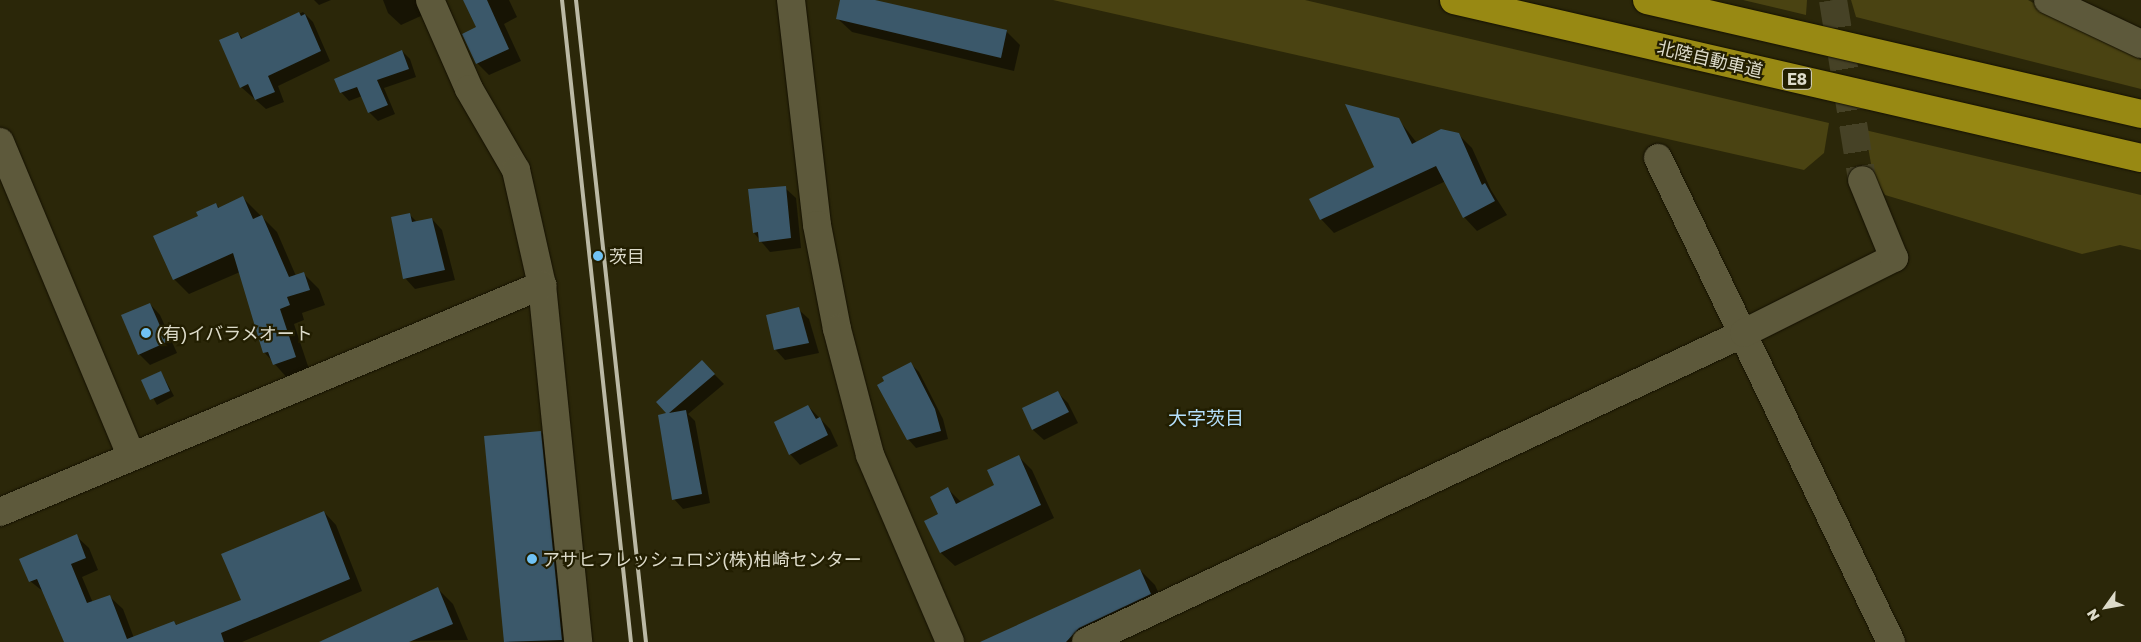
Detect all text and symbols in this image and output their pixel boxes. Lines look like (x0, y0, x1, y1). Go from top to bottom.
street label: 北陸自動車道 (1655, 36, 1765, 82)
road number: E8 (1781, 66, 1813, 92)
place label: 茨目 (609, 245, 645, 267)
marker: 茨目 (591, 249, 605, 263)
place label: (有)イバラメオート (156, 322, 314, 344)
marker: (有)イバラメオート (140, 327, 152, 339)
district label: 大字茨目 (1168, 407, 1244, 429)
place label: アサヒフレッシュロジ(株)柏崎センター (542, 548, 862, 570)
marker: アサヒフレッシュロジ(株)柏崎センター (526, 553, 538, 565)
north arrow (2081, 582, 2131, 632)
text: N (2083, 606, 2103, 624)

